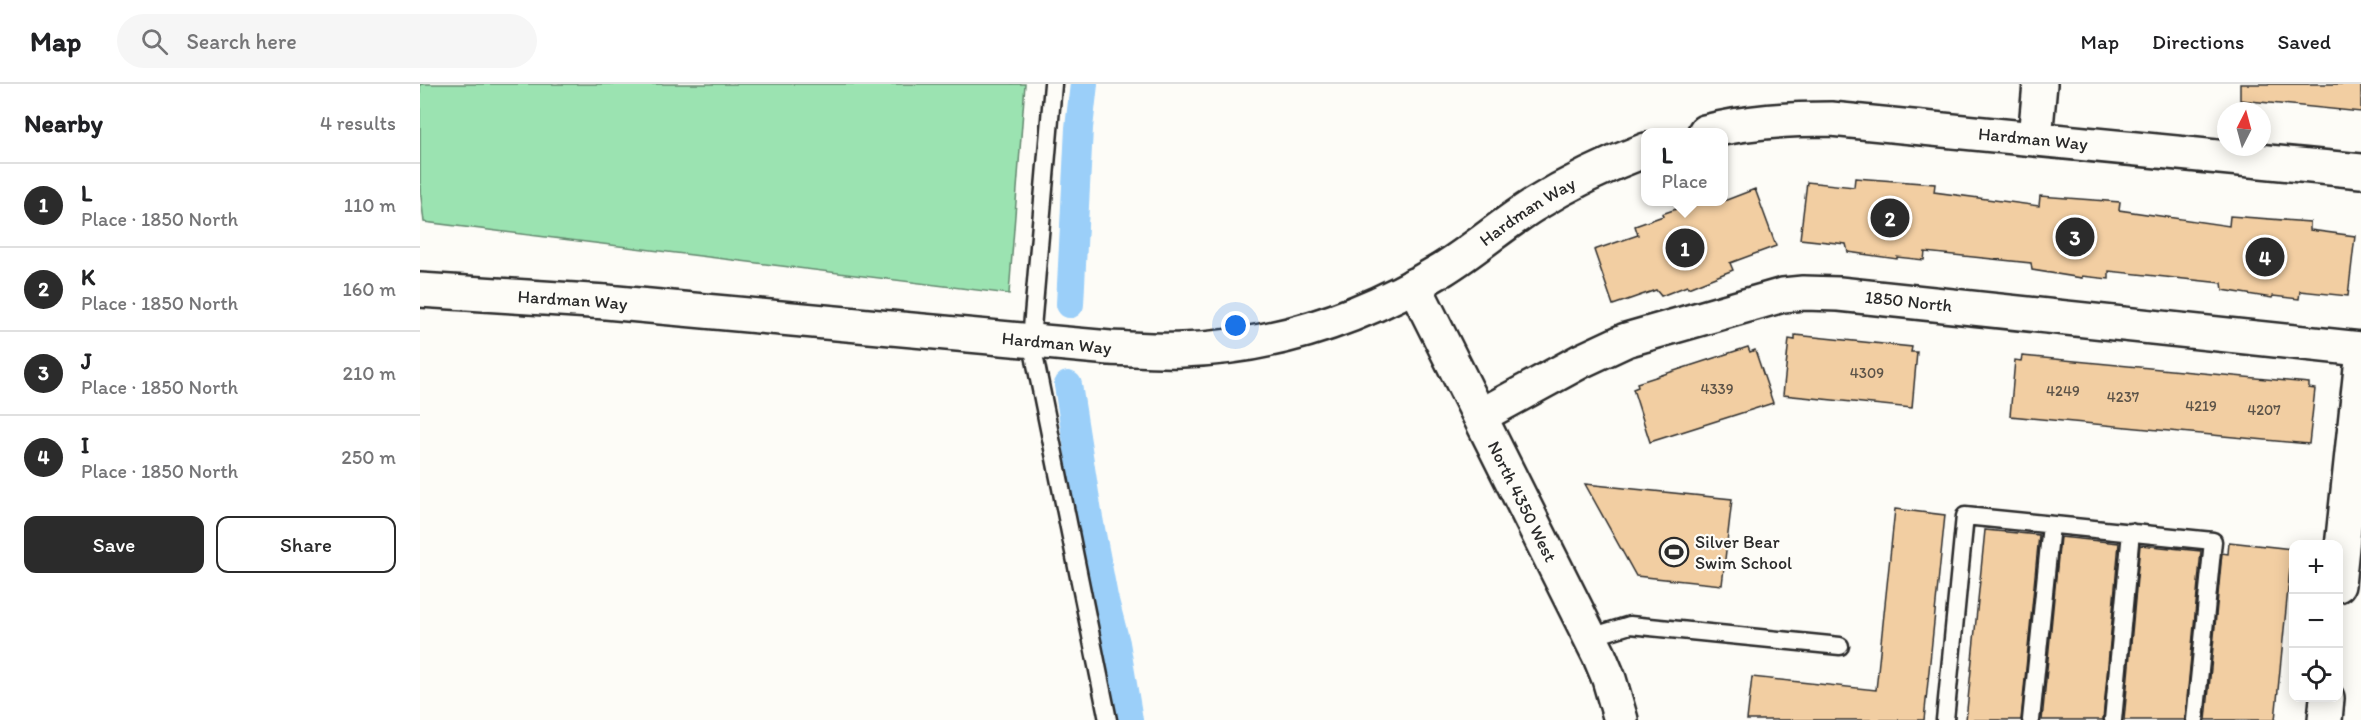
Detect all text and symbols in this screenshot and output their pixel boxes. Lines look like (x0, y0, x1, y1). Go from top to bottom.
search box (117, 14, 537, 68)
text: Map (30, 24, 81, 58)
icon: search (138, 25, 171, 58)
text: Search here (186, 28, 297, 55)
text: Map (2081, 29, 2119, 54)
text: Directions (2152, 29, 2244, 54)
text: Saved (2277, 29, 2331, 54)
north arrow (2217, 102, 2271, 156)
text: Nearby (24, 107, 103, 139)
text: 4 results (320, 111, 396, 135)
street label: Hardman Way (1977, 122, 2089, 155)
popup (1641, 128, 1728, 206)
text: L (1661, 142, 1673, 169)
text: Place (1661, 169, 1708, 193)
street label: Hardman Way (1475, 172, 1579, 251)
text: L (81, 180, 92, 207)
text: 1 (39, 193, 48, 217)
text: 110 m (344, 193, 396, 217)
pin: 2 (1870, 196, 1910, 240)
text: Place · 1850 North (81, 207, 238, 231)
pin: 3 (2056, 214, 2094, 260)
pin: 1 (1666, 226, 1704, 270)
pin: 4 (2246, 234, 2284, 279)
text: K (81, 264, 95, 291)
text: 2 (38, 277, 49, 301)
text: 160 m (343, 277, 396, 301)
street label: Hardman Way (517, 285, 629, 315)
street label: 1850 North (1864, 286, 1954, 317)
text: Place · 1850 North (81, 291, 238, 315)
your location (1221, 311, 1250, 340)
street label: Hardman Way (1001, 327, 1113, 359)
text: J (81, 348, 92, 375)
text: 3 (38, 361, 49, 385)
text: 210 m (343, 361, 396, 385)
house number: 4309 (1850, 364, 1884, 382)
text: Place · 1850 North (81, 375, 238, 399)
house number: 4339 (1700, 380, 1734, 398)
house number: 4249 (2046, 382, 2080, 400)
house number: 4237 (2107, 388, 2140, 406)
house number: 4219 (2185, 397, 2217, 415)
house number: 4207 (2247, 401, 2281, 419)
text: I (81, 432, 89, 459)
street label: North 4350 West (1483, 437, 1562, 566)
text: 4 (37, 445, 50, 469)
text: 250 m (341, 445, 396, 469)
text: Place · 1850 North (81, 459, 238, 483)
button: Save (24, 516, 204, 573)
button: Share (216, 516, 396, 573)
place label: Silver Bear Swim School (1695, 531, 1792, 574)
sports icon: Silver Bear Swim School (1658, 536, 1690, 568)
map controls (2289, 540, 2343, 702)
button: + (2289, 540, 2343, 594)
button: − (2289, 594, 2343, 648)
button: locate (2289, 648, 2343, 702)

